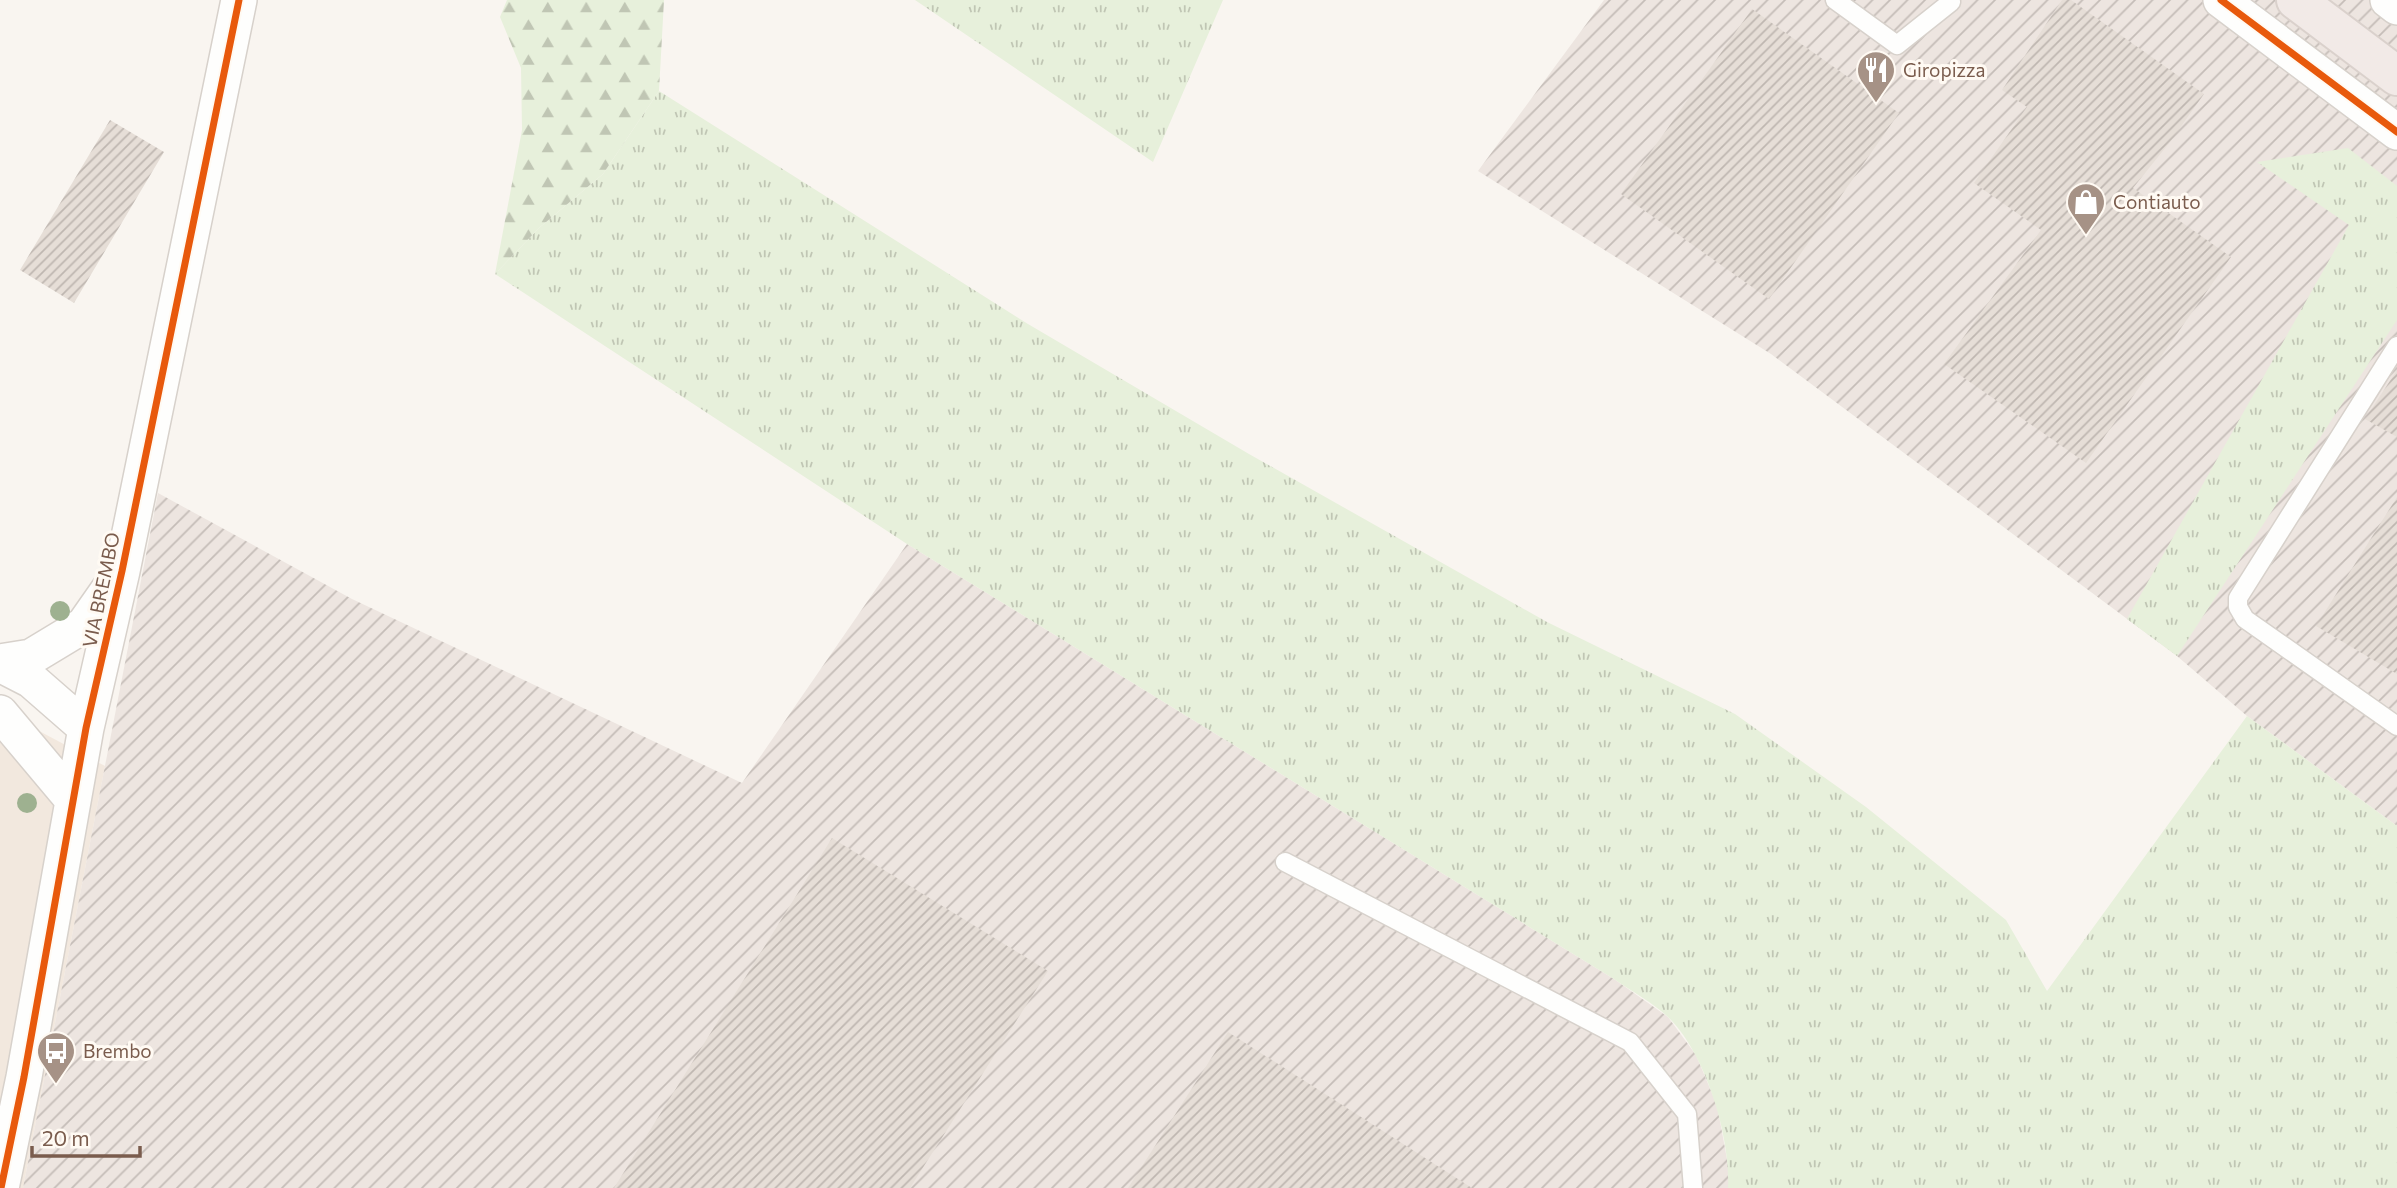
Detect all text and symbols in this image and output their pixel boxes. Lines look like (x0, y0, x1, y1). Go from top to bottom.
restaurant icon: Giropizza (1855, 49, 1897, 104)
place label: Giropizza (1903, 58, 1985, 81)
shop icon: Contiauto (2065, 181, 2107, 236)
place label: Contiauto (2113, 190, 2200, 213)
street label: VIA BREMBO (77, 530, 124, 650)
bus stop icon: Brembo (35, 1030, 77, 1085)
place label: Brembo (83, 1039, 152, 1062)
scale bar (32, 1114, 140, 1158)
text: 20 m (42, 1125, 90, 1150)

